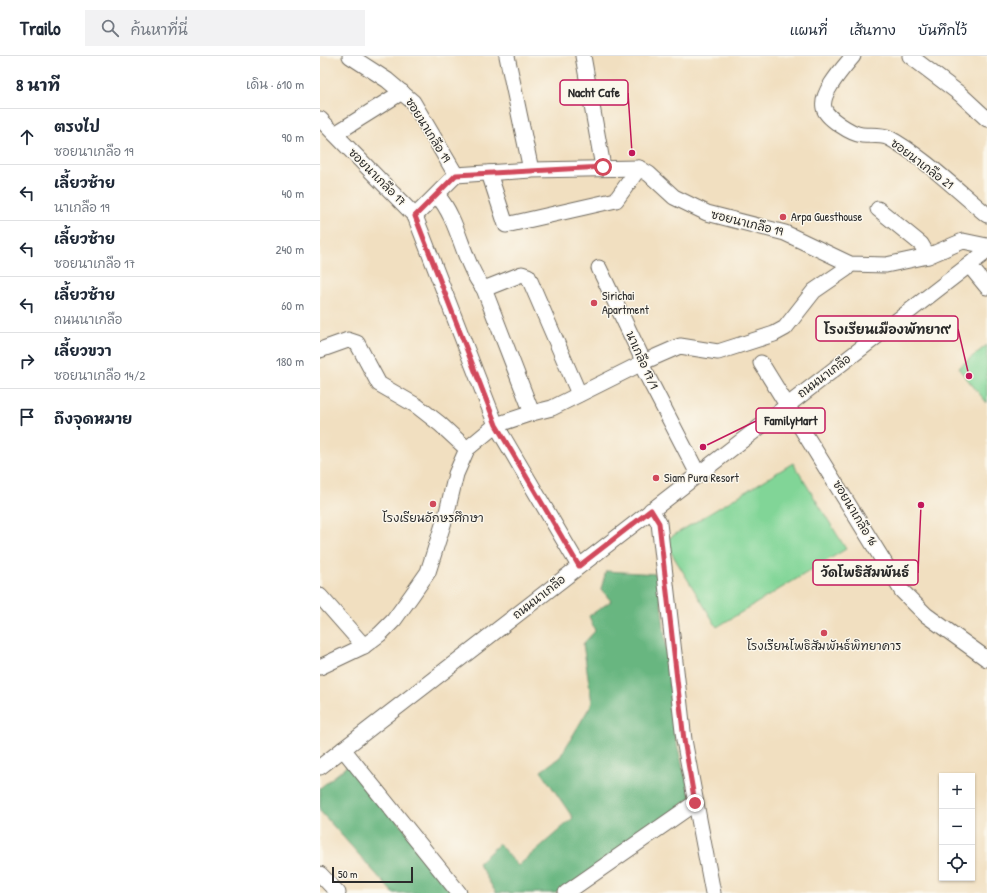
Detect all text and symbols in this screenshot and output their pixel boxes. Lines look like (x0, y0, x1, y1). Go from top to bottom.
search box (85, 10, 365, 46)
text: Trailo (20, 15, 61, 41)
icon: search (99, 17, 121, 39)
text: ค้นหาที่นี่ (131, 19, 188, 40)
text: แผนที่ (790, 20, 827, 39)
text: เส้นทาง (849, 20, 896, 39)
text: บันทึกไว้ (918, 20, 967, 39)
text: 8 นาที (16, 73, 60, 96)
text: เดิน · 610 m (246, 75, 304, 93)
callout: Nacht Cafe (560, 80, 628, 105)
text: Nacht Cafe (568, 83, 621, 101)
street label: ซอยนาเกลือ 19 (402, 94, 455, 166)
text: ตรงไป (54, 116, 100, 137)
icon: ahead (16, 126, 38, 148)
text: 90 m (282, 128, 304, 146)
street label: ซอยนาเกลือ 21 (887, 134, 957, 193)
text: ซอยนาเกลือ 19 (54, 142, 134, 160)
street label: ซอยนาเกลือ 17 (345, 144, 410, 209)
route start (594, 158, 612, 176)
text: เลี้ยวซ้าย (54, 172, 115, 193)
icon: left (16, 182, 38, 204)
text: 40 m (281, 184, 304, 202)
text: นาเกลือ 19 (54, 198, 110, 216)
street label: ซอยนาเกลือ 19 (709, 205, 785, 240)
place label: Arpa Guesthouse (791, 208, 862, 225)
marker: Arpa Guesthouse (778, 212, 788, 222)
text: เลี้ยวซ้าย (54, 228, 115, 249)
icon: left (16, 238, 38, 260)
text: 240 m (275, 240, 304, 258)
text: ซอยนาเกลือ 17 (54, 254, 135, 272)
text: เลี้ยวซ้าย (54, 284, 115, 305)
place label: Sirichai Apartment (602, 287, 650, 318)
icon: left (16, 294, 38, 316)
text: 60 m (281, 296, 304, 314)
marker: Sirichai Apartment (589, 298, 599, 308)
text: ถนนนาเกลือ (54, 310, 123, 328)
callout: โรงเรียนเมืองพัทยา๙ (816, 316, 958, 341)
text: โรงเรียนเมืองพัทยา๙ (823, 320, 951, 338)
street label: นาเกลือ 17/1 (622, 328, 663, 392)
text: เลี้ยวขวา (54, 340, 112, 361)
icon: right (16, 350, 38, 372)
street label: ถนนนาเกลือ (793, 350, 854, 401)
text: 180 m (276, 352, 304, 370)
text: ซอยนาเกลือ 14/2 (54, 366, 145, 384)
icon: arrive (16, 406, 38, 428)
text: ถึงจุดหมาย (54, 408, 132, 429)
callout: FamilyMart (756, 408, 825, 433)
text: FamilyMart (764, 411, 818, 430)
place label: Siam Pura Resort (664, 469, 740, 486)
marker: Siam Pura Resort (651, 473, 661, 483)
street label: ซอยนาเกลือ 16 (829, 477, 882, 549)
marker: โรงเรียนอักษรศึกษา (428, 499, 438, 509)
place label: โรงเรียนอักษรศึกษา (382, 509, 484, 526)
callout: วัดโพธิสัมพันธ์ (813, 560, 918, 585)
text: วัดโพธิสัมพันธ์ (821, 563, 909, 581)
street label: ถนนนาเกลือ (509, 570, 569, 623)
marker: โรงเรียนโพธิสัมพันธ์พิทยาคาร (819, 628, 829, 638)
place label: โรงเรียนโพธิสัมพันธ์พิทยาคาร (747, 637, 901, 654)
map controls (939, 773, 975, 881)
button: + (939, 773, 975, 809)
route end (686, 794, 704, 812)
button: − (939, 809, 975, 845)
button: locate (939, 845, 975, 881)
scale bar (332, 865, 413, 884)
text: 50 m (338, 867, 358, 881)

